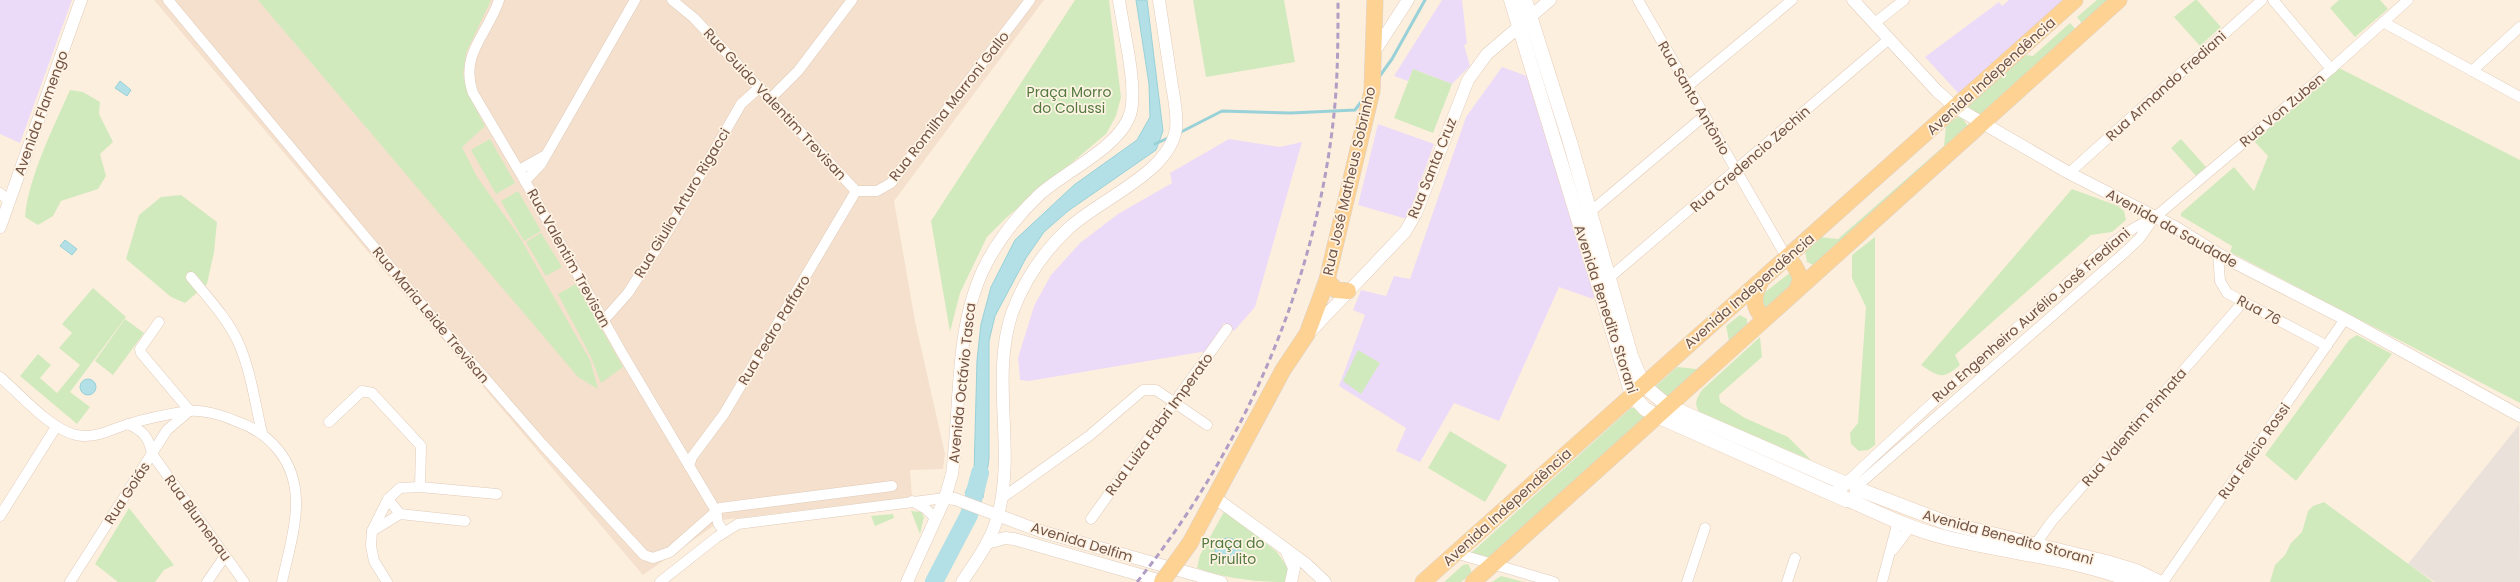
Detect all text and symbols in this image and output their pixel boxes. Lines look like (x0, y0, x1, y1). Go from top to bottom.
street label: Avenida Independência (1922, 13, 2060, 139)
street label: Rua Guido Valentim Trevisan (699, 24, 851, 184)
street label: Rua Armando Frediani (2101, 26, 2231, 146)
street label: Rua Romilha Marroni Gallo (884, 27, 1014, 185)
street label: Rua Santo Antônio (1653, 37, 1735, 159)
street label: Avenida Flamengo (9, 48, 73, 178)
street label: Rua Von Zuben (2235, 68, 2329, 152)
park label: Praça Morro do Colussi (1027, 82, 1111, 118)
street label: Rua José Matheus Sobrinho (1318, 85, 1380, 277)
street label: Rua Credencio Zechin (1686, 101, 1814, 217)
street label: Rua Santa Cruz (1403, 115, 1461, 221)
street label: Rua Giulio Arturo Rigacci (629, 124, 735, 282)
street label: Avenida da Saudade (2103, 184, 2242, 273)
street label: Rua Valentim Trevisan (522, 185, 616, 331)
street label: Avenida Benedito Storani (1569, 222, 1643, 396)
street label: Rua Engenheiro Aurélio José Frediani (1928, 223, 2134, 407)
street label: Avenida Independência (1679, 229, 1819, 353)
street label: Rua Maria Leide Trevisan (368, 242, 494, 388)
street label: Rua Pedro Paffaro (733, 271, 815, 389)
street label: Rua 76 (2233, 290, 2285, 330)
street label: Avenida Octávio Tasca (944, 302, 980, 464)
street label: Rua Luiza Fabri Imperato (1100, 349, 1218, 499)
street label: Rua Valentim Pinhata (2077, 364, 2191, 490)
street label: Rua Felício Rossi (2213, 399, 2295, 503)
street label: Avenida Independência (1438, 444, 1576, 570)
street label: Rua Goiás (99, 458, 155, 528)
street label: Rua Blumenau (160, 471, 236, 565)
street label: Avenida Benedito Storani (1920, 505, 2096, 569)
street label: Avenida Delfim (1029, 517, 1135, 567)
park label: Praça do Pirulito (1202, 533, 1264, 569)

